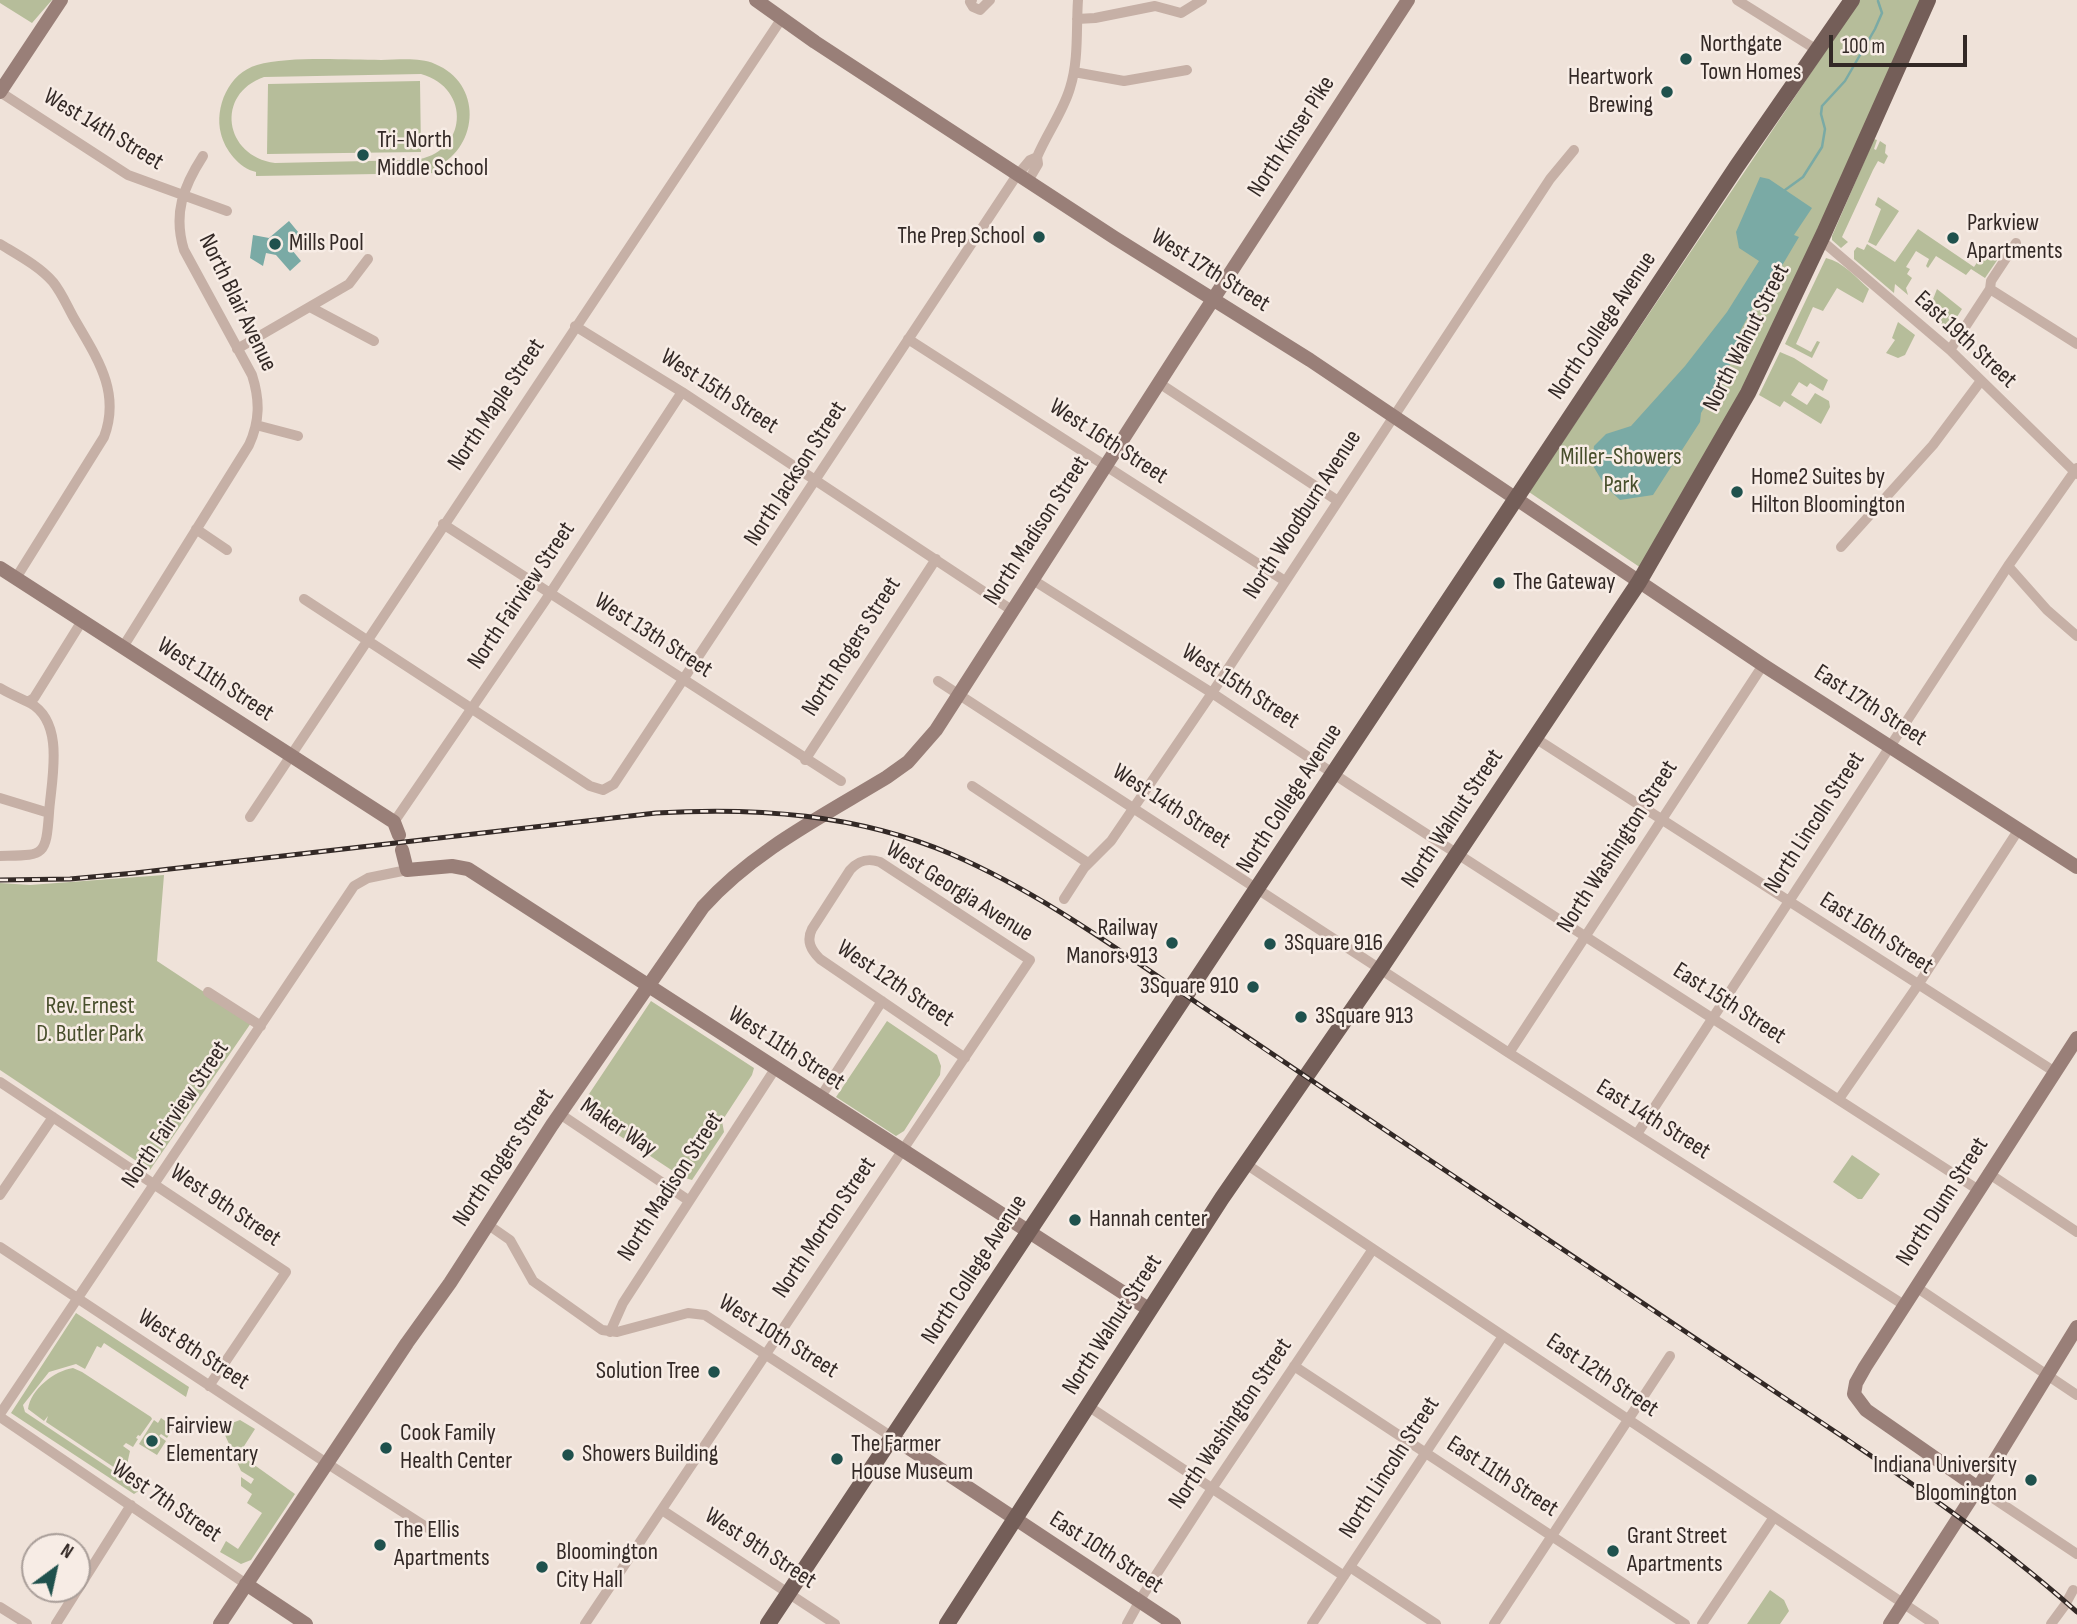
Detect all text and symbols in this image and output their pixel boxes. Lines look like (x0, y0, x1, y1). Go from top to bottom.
scale bar (1832, 21, 1970, 65)
place label: Northgate Town Homes (1700, 31, 1801, 87)
text: 100 m (1842, 34, 1885, 59)
marker: Northgate Town Homes (1678, 51, 1694, 67)
place label: Heartwork Brewing (1568, 64, 1653, 120)
street label: North Kinser Pike (1242, 71, 1342, 203)
street label: West 14th Street (38, 83, 168, 177)
marker: Heartwork Brewing (1659, 84, 1675, 100)
place label: Tri-North Middle School (377, 127, 488, 183)
marker: Tri-North Middle School (355, 147, 371, 163)
place label: Parkview Apartments (1967, 210, 2063, 266)
place label: The Prep School (897, 223, 1025, 251)
street label: West 17th Street (1145, 223, 1275, 319)
marker: The Prep School (1031, 229, 1047, 245)
street label: North Blair Avenue (191, 230, 283, 376)
place label: Mills Pool (289, 230, 364, 258)
marker: Parkview Apartments (1945, 230, 1961, 246)
marker: Mills Pool (267, 236, 283, 252)
street label: North College Avenue (1543, 246, 1663, 406)
street label: North Walnut Street (1697, 259, 1797, 417)
street label: East 19th Street (1908, 285, 2022, 395)
street label: North Maple Street (442, 334, 552, 476)
street label: West 15th Street (655, 343, 783, 441)
street label: West 16th Street (1043, 393, 1173, 491)
street label: North Jackson Street (739, 396, 853, 552)
street label: North Woodburn Avenue (1238, 425, 1368, 605)
park label: Miller-Showers Park (1560, 444, 1682, 500)
street label: North Madison Street (978, 451, 1096, 611)
place label: Home2 Suites by Hilton Bloomington (1751, 464, 1905, 520)
marker: Home2 Suites by Hilton Bloomington (1729, 484, 1745, 500)
street label: North Fairview Street (462, 517, 582, 675)
place label: The Gateway (1513, 569, 1616, 597)
street label: North Rogers Street (796, 572, 908, 722)
marker: The Gateway (1491, 575, 1507, 591)
street label: West 13th Street (588, 587, 718, 685)
street label: West 11th Street (151, 632, 279, 728)
street label: West 15th Street (1176, 638, 1304, 736)
street label: East 17th Street (1808, 659, 1932, 753)
street label: North College Avenue (1231, 719, 1349, 879)
street label: North Walnut Street (1396, 744, 1510, 894)
street label: North Lincoln Street (1759, 747, 1871, 899)
street label: North Washington Street (1551, 755, 1685, 939)
street label: West 14th Street (1107, 758, 1235, 856)
street label: West Georgia Avenue (880, 835, 1038, 949)
street label: East 16th Street (1814, 887, 1938, 981)
place label: Railway Manors 913 (1066, 915, 1158, 971)
place label: 3Square 916 (1284, 930, 1383, 958)
street label: West 12th Street (831, 934, 959, 1034)
marker: Railway Manors 913 (1164, 935, 1180, 951)
marker: 3Square 916 (1262, 936, 1278, 952)
street label: East 15th Street (1667, 957, 1791, 1051)
place label: 3Square 910 (1140, 973, 1239, 1001)
marker: 3Square 910 (1245, 979, 1261, 995)
park label: Rev. Ernest D. Butler Park (36, 993, 144, 1049)
street label: West 11th Street (722, 1001, 850, 1097)
place label: 3Square 913 (1315, 1003, 1414, 1031)
marker: 3Square 913 (1293, 1009, 1309, 1025)
street label: North Fairview Street (116, 1036, 236, 1194)
street label: East 14th Street (1591, 1074, 1715, 1166)
street label: North Rogers Street (447, 1084, 561, 1232)
street label: Maker Way (574, 1092, 662, 1164)
street label: North Madison Street (612, 1107, 730, 1267)
street label: North Dunn Street (1891, 1132, 1995, 1272)
street label: North Morton Street (767, 1152, 883, 1304)
street label: West 9th Street (164, 1158, 286, 1254)
street label: North College Avenue (916, 1190, 1034, 1350)
place label: Hannah center (1089, 1206, 1208, 1234)
marker: Hannah center (1067, 1212, 1083, 1228)
street label: North Walnut Street (1057, 1249, 1169, 1401)
street label: West 10th Street (713, 1289, 843, 1385)
street label: West 8th Street (132, 1303, 254, 1397)
street label: East 12th Street (1540, 1328, 1664, 1424)
street label: North Washington Street (1163, 1333, 1299, 1515)
place label: Solution Tree (596, 1358, 700, 1386)
marker: Solution Tree (706, 1364, 722, 1380)
street label: North Lincoln Street (1334, 1392, 1446, 1544)
place label: Fairview Elementary (166, 1413, 258, 1469)
place label: Cook Family Health Center (400, 1420, 512, 1476)
street label: East 11th Street (1441, 1430, 1563, 1524)
place label: The Farmer House Museum (851, 1431, 973, 1487)
marker: Fairview Elementary (144, 1433, 160, 1449)
marker: Cook Family Health Center (378, 1440, 394, 1456)
place label: Showers Building (582, 1441, 718, 1469)
marker: Showers Building (560, 1447, 576, 1463)
marker: The Farmer House Museum (829, 1451, 845, 1467)
place label: Indiana University Bloomington (1873, 1452, 2017, 1508)
street label: West 7th Street (106, 1455, 226, 1549)
marker: Indiana University Bloomington (2023, 1472, 2039, 1488)
street label: West 9th Street (699, 1502, 821, 1596)
street label: East 10th Street (1044, 1506, 1168, 1600)
place label: The Ellis Apartments (394, 1517, 490, 1573)
place label: Grant Street Apartments (1627, 1523, 1727, 1579)
north arrow (21, 1533, 91, 1603)
marker: The Ellis Apartments (372, 1537, 388, 1553)
text: N (56, 1539, 77, 1564)
place label: Bloomington City Hall (556, 1539, 658, 1595)
marker: Grant Street Apartments (1605, 1543, 1621, 1559)
marker: Bloomington City Hall (534, 1559, 550, 1575)

